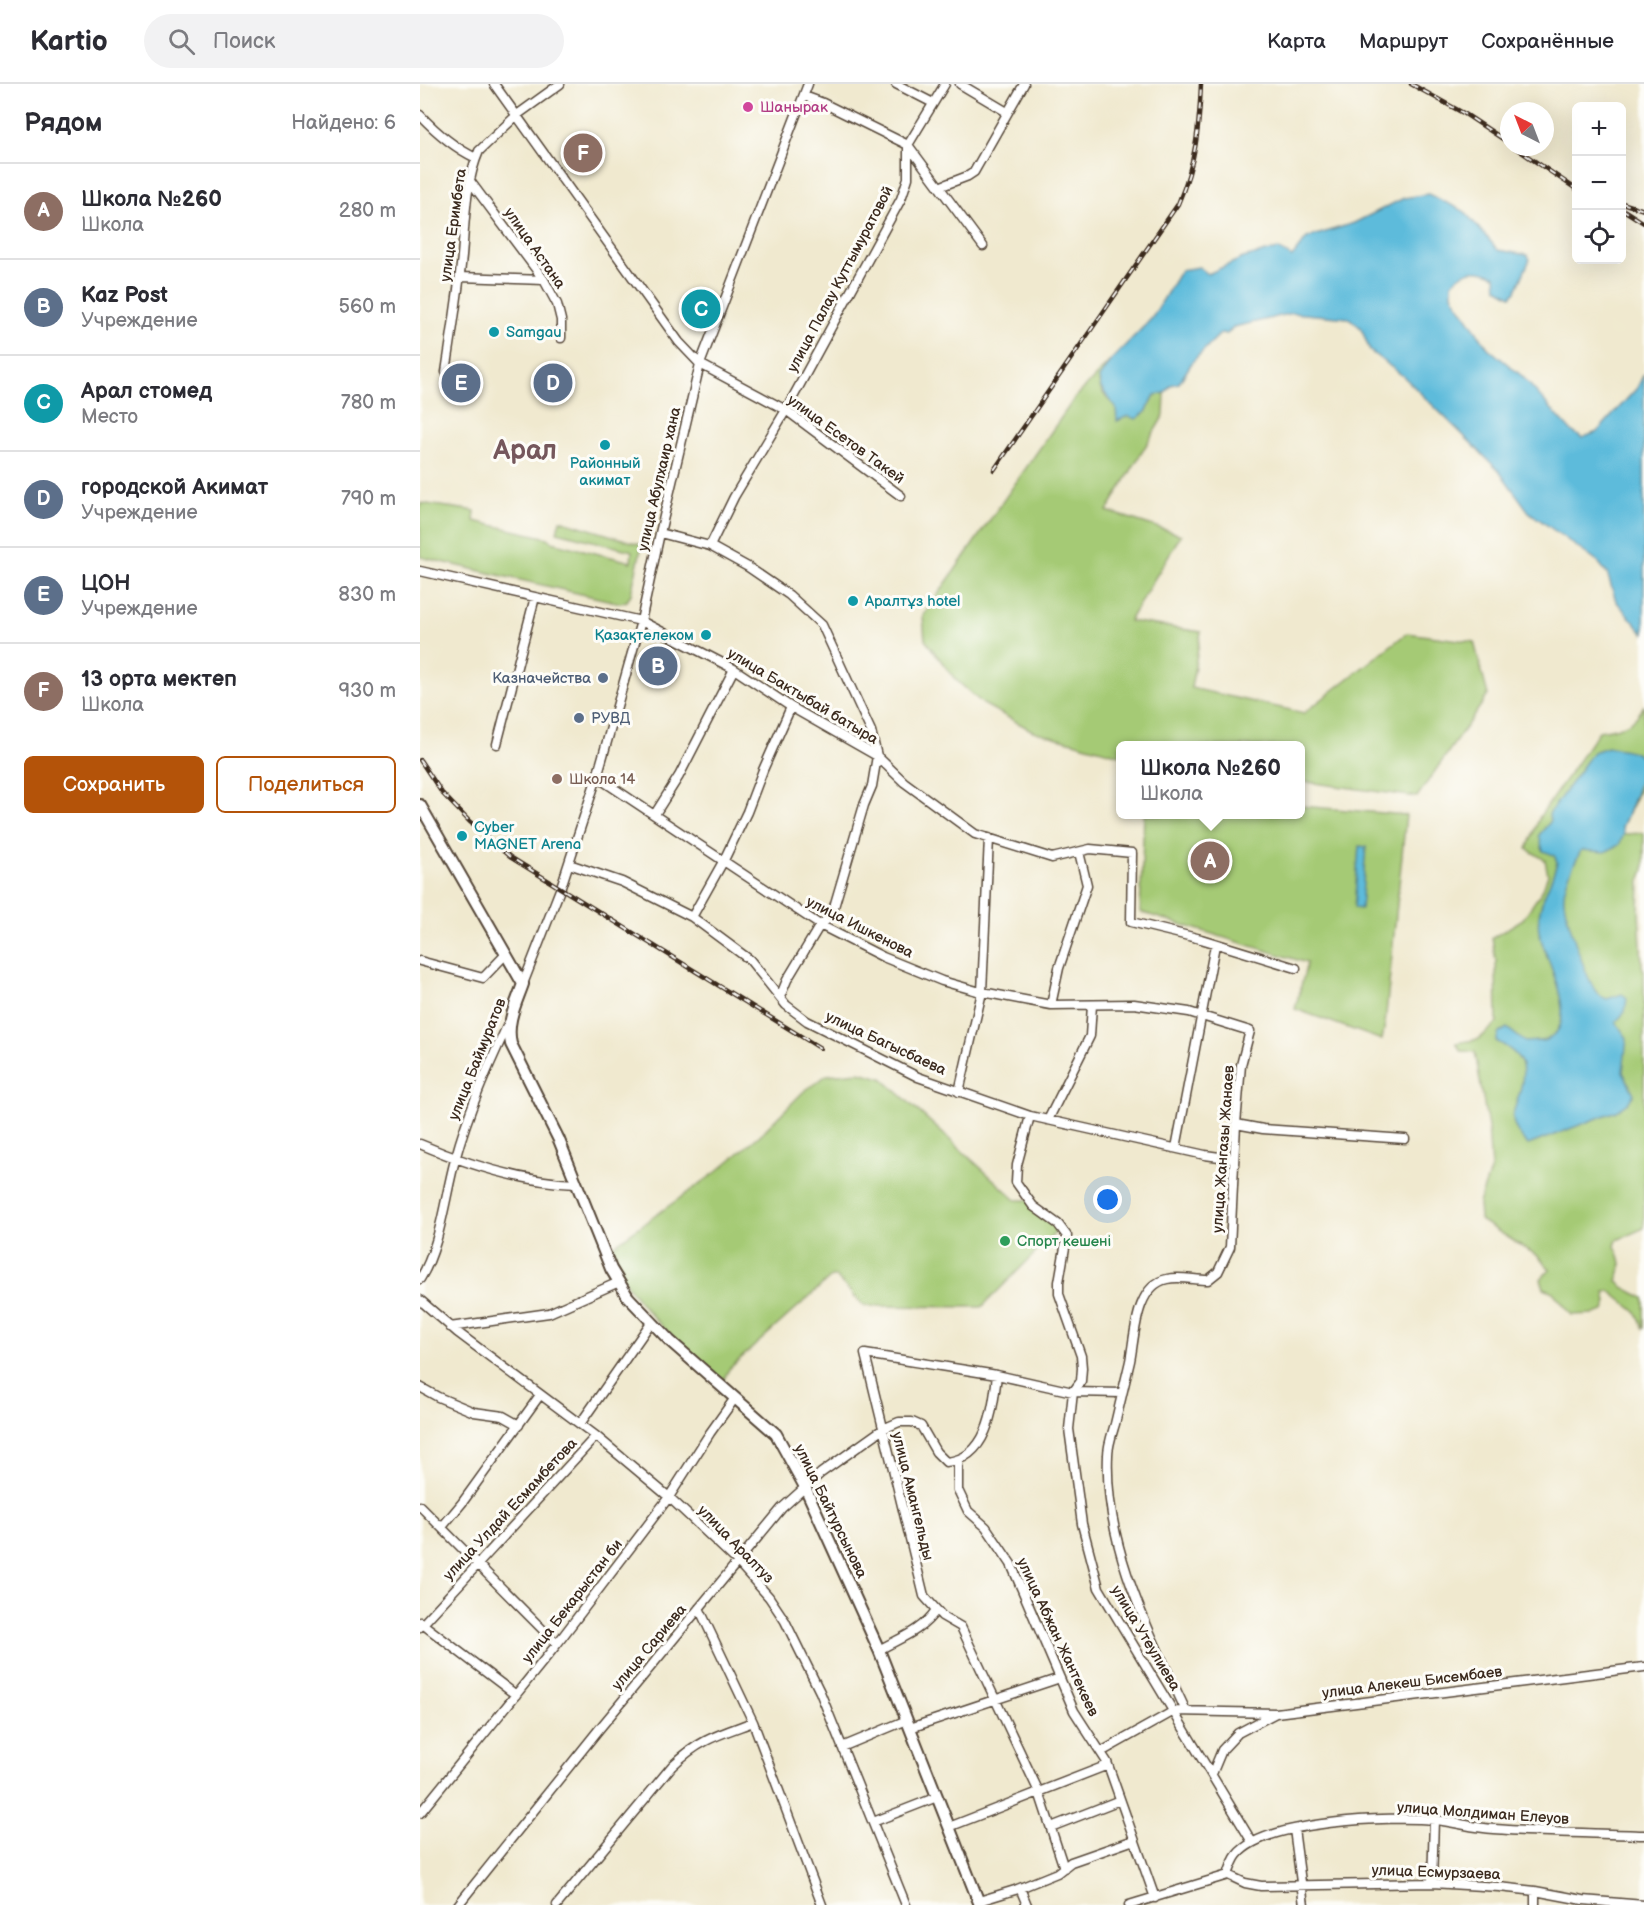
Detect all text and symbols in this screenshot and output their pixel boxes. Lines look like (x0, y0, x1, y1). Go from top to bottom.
search box (144, 14, 564, 68)
text: Kartio (30, 25, 108, 58)
icon: search (165, 25, 198, 58)
text: Поиск (213, 28, 275, 55)
text: Карта (1267, 29, 1326, 54)
text: Маршрут (1359, 29, 1448, 54)
text: Сохранённые (1481, 29, 1614, 54)
place label: Шанырак (760, 98, 828, 117)
marker: Шанырак (741, 100, 755, 114)
north arrow (1500, 102, 1554, 156)
map controls (1572, 102, 1626, 264)
button: + (1572, 102, 1626, 156)
text: Рядом (24, 108, 102, 139)
text: Найдено: 6 (291, 111, 396, 135)
pin: F (564, 130, 602, 176)
button: − (1572, 156, 1626, 210)
street label: улица Еримбета (436, 167, 471, 283)
street label: улица Палау Куттымуратовой (783, 183, 898, 376)
text: Школа №260 (81, 186, 222, 213)
text: A (37, 199, 50, 223)
text: 280 m (339, 199, 396, 223)
street label: улица Астана (500, 204, 570, 293)
button: locate (1572, 210, 1626, 264)
text: Школа (81, 213, 144, 237)
text: Kaz Post (81, 282, 168, 309)
pin: C (682, 286, 720, 332)
text: B (36, 295, 51, 319)
text: 560 m (339, 295, 396, 319)
text: Учреждение (81, 309, 198, 333)
place label: Samgau (506, 323, 562, 342)
marker: Samgau (487, 325, 501, 339)
pin: E (442, 360, 480, 406)
pin: D (534, 360, 572, 406)
text: Арал стомед (81, 378, 212, 405)
text: C (36, 391, 51, 415)
text: 780 m (341, 391, 396, 415)
street label: улица Есетов Такей (784, 391, 908, 488)
text: Место (81, 405, 138, 429)
street label: улица Абулхаир хана (634, 405, 685, 553)
district label: Арал (492, 435, 557, 467)
marker: Районный акимат (598, 438, 612, 452)
place label: Районный акимат (569, 454, 641, 490)
text: городской Акимат (81, 474, 268, 501)
text: D (37, 487, 50, 511)
text: 790 m (341, 487, 396, 511)
text: Учреждение (81, 501, 198, 525)
text: ЦОН (81, 570, 131, 597)
text: E (37, 583, 50, 607)
text: 830 m (338, 583, 396, 607)
place label: Аралтұз hotel (864, 592, 960, 611)
marker: Аралтұз hotel (846, 594, 860, 608)
text: Учреждение (81, 597, 198, 621)
place label: Қазақтелеком (594, 626, 694, 645)
marker: Қазақтелеком (699, 628, 713, 642)
pin: B (638, 644, 678, 688)
street label: улица Бактыбай батыра (724, 644, 882, 749)
text: 13 орта мектеп (81, 666, 237, 693)
place label: Казначейства (492, 669, 591, 688)
marker: Казначейства (596, 671, 610, 685)
text: F (37, 679, 50, 703)
text: 930 m (338, 679, 396, 703)
text: Школа (81, 693, 144, 717)
place label: РУВД (591, 709, 631, 728)
marker: РУВД (572, 711, 586, 725)
popup (1116, 741, 1305, 819)
text: Школа №260 (1140, 755, 1281, 782)
button: Сохранить (24, 756, 204, 813)
button: Поделиться (216, 756, 396, 813)
place label: Школа 14 (569, 770, 635, 789)
marker: Школа 14 (550, 772, 564, 786)
text: Школа (1140, 782, 1203, 806)
place label: Cyber MAGNET Arena (474, 818, 581, 854)
marker: Cyber MAGNET Arena (455, 829, 469, 843)
pin: A (1190, 838, 1230, 884)
street label: улица Ишкенова (803, 892, 917, 963)
street label: улица Баймуратов (444, 995, 511, 1123)
street label: улица Багысбаева (822, 1007, 949, 1080)
street label: улица Жангазы Жанаев (1208, 1064, 1239, 1234)
your location (1093, 1185, 1122, 1214)
place label: Спорт кешені (1017, 1232, 1111, 1251)
marker: Спорт кешені (998, 1234, 1012, 1248)
street label: улица Амангельды (887, 1430, 938, 1562)
street label: улица Улдай Есмамбетова (439, 1434, 582, 1585)
street label: улица Байтурсынова (790, 1441, 871, 1582)
street label: улица Аралтуз (694, 1501, 778, 1587)
street label: улица Бекарыстан би (518, 1535, 627, 1667)
street label: улица Абжан Жантекеев (1012, 1555, 1103, 1720)
street label: улица Утеулиева (1107, 1582, 1185, 1694)
street label: улица Сариева (608, 1600, 691, 1694)
street label: улица Алекеш Бисембаев (1321, 1662, 1503, 1703)
street label: улица Молдиман Елеуов (1396, 1798, 1570, 1829)
street label: улица Есмурзаева (1371, 1861, 1501, 1884)

